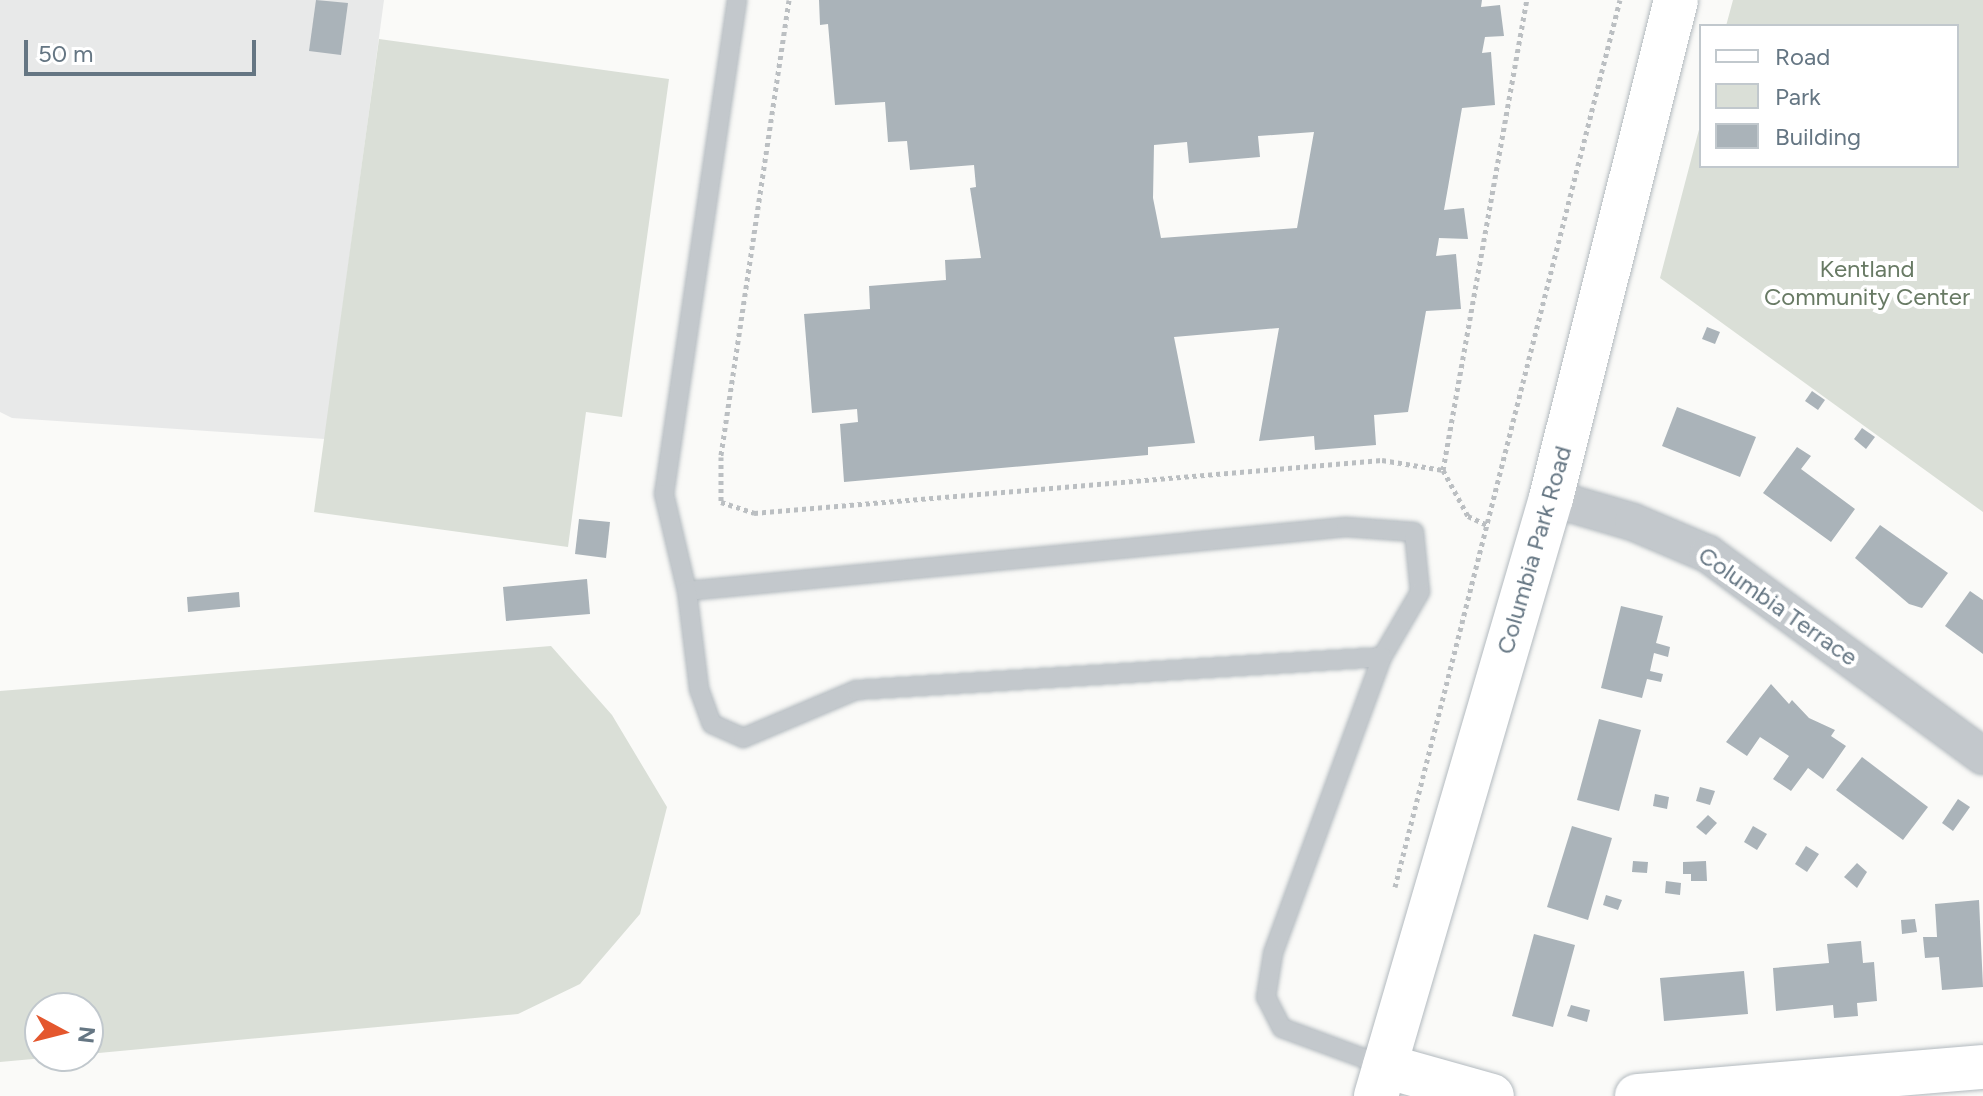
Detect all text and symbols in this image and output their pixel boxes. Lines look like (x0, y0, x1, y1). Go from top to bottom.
scale bar (28, 24, 260, 74)
legend (1699, 24, 1959, 168)
text: 50 m (38, 39, 94, 68)
text: Road (1775, 42, 1830, 71)
text: Park (1775, 82, 1821, 111)
text: Building (1775, 122, 1861, 151)
park label: Kentland Community Center (1764, 255, 1970, 311)
street label: Columbia Park Road (1491, 443, 1577, 657)
street label: Columbia Terrace (1693, 540, 1863, 672)
north arrow (24, 992, 104, 1072)
text: N (72, 1025, 101, 1045)

